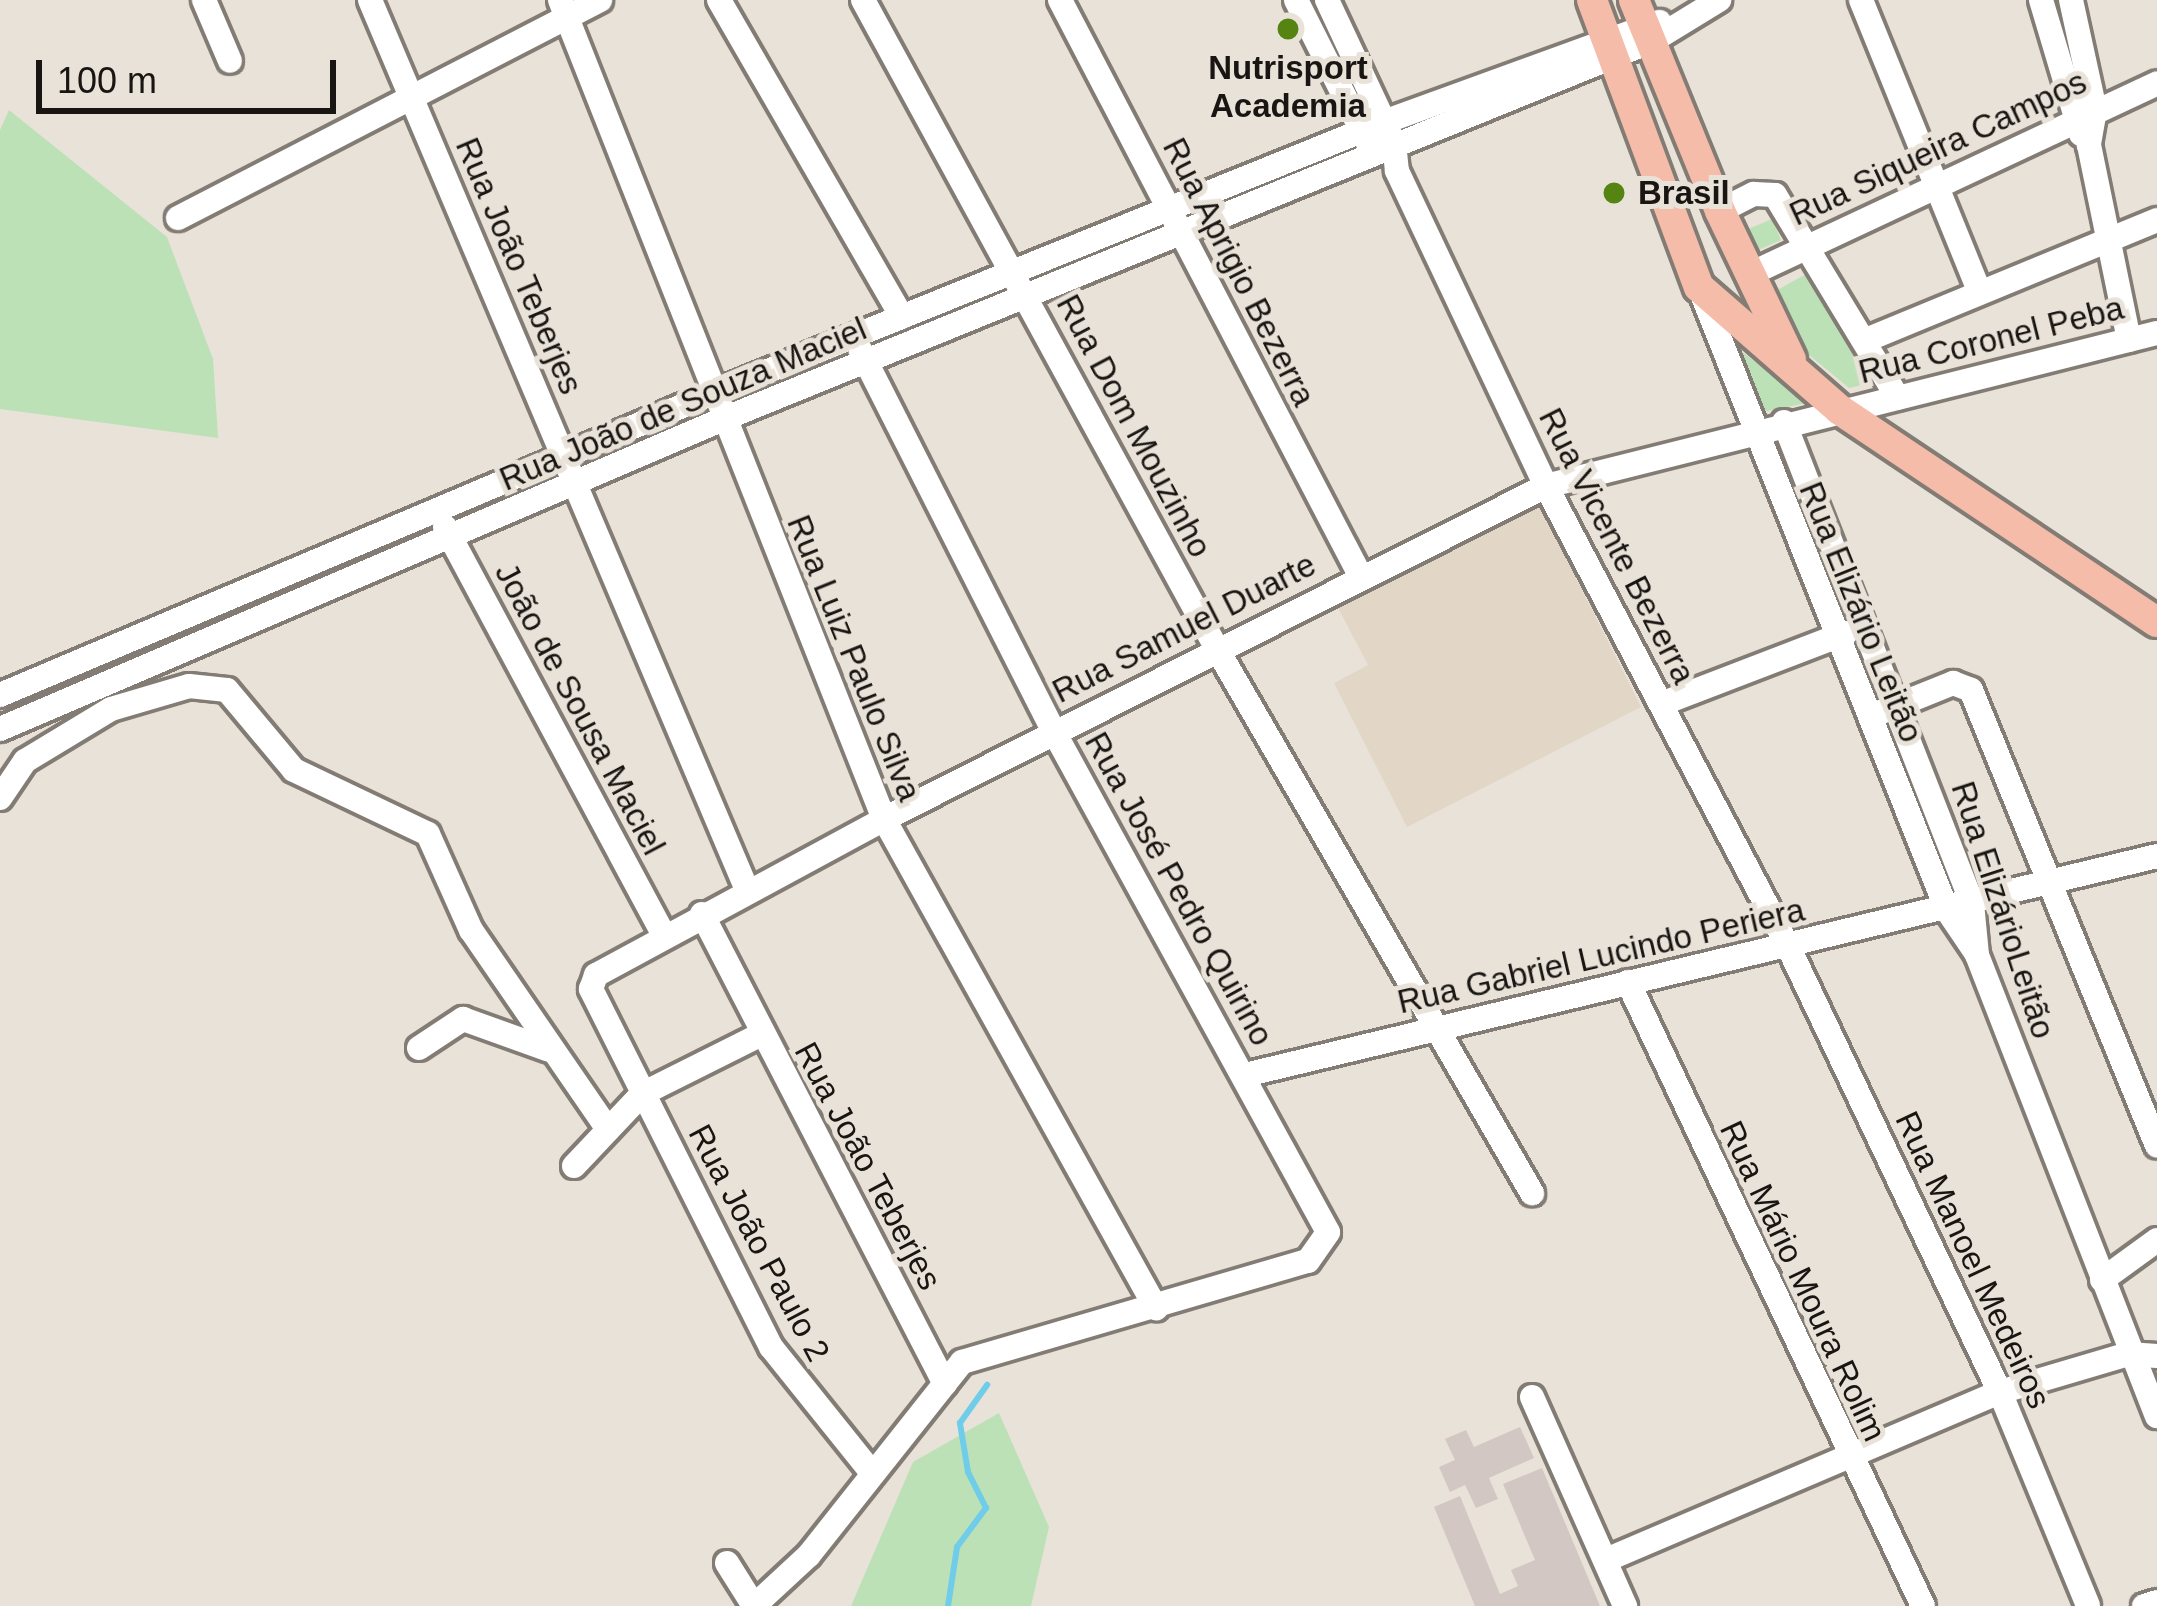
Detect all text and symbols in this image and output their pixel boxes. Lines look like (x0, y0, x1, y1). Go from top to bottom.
marker: Nutrisport Academia (1275, 16, 1301, 42)
scale bar (42, 36, 342, 110)
place label: Nutrisport Academia (1208, 48, 1368, 126)
text: 100 m (57, 60, 157, 101)
street label: Rua Siqueira Campos (1783, 62, 2093, 234)
street label: Rua Aprigio Bezerra (1154, 131, 1324, 413)
street label: Rua João Teberjes (447, 132, 591, 400)
place label: Brasil (1638, 173, 1730, 213)
marker: Brasil (1601, 180, 1627, 206)
street label: Rua Dom Mouzinho (1048, 288, 1220, 564)
street label: Rua Coronel Peba (1854, 288, 2128, 392)
street label: Rua João de Souza Maciel (494, 309, 872, 499)
street label: Rua Vicente Bezerra (1530, 402, 1704, 690)
street label: Rua Elizário Leitão (1791, 476, 1931, 748)
street label: Rua Luiz Paulo Silva (779, 509, 929, 807)
street label: Rua Samuel Duarte (1046, 545, 1322, 711)
street label: João de Sousa Maciel (486, 556, 674, 862)
street label: Rua José Pedro Quirino (1076, 725, 1282, 1053)
street label: Rua ElizárioLeitão (1943, 777, 2063, 1043)
street label: Rua Gabriel Lucindo Periera (1394, 890, 1808, 1022)
street label: Rua João Teberjes (786, 1035, 950, 1297)
street label: Rua Manoel Medeiros (1887, 1105, 2059, 1415)
street label: Rua Mário Moura Rolim (1711, 1115, 1895, 1447)
street label: Rua João Paulo 2 (680, 1118, 838, 1368)

